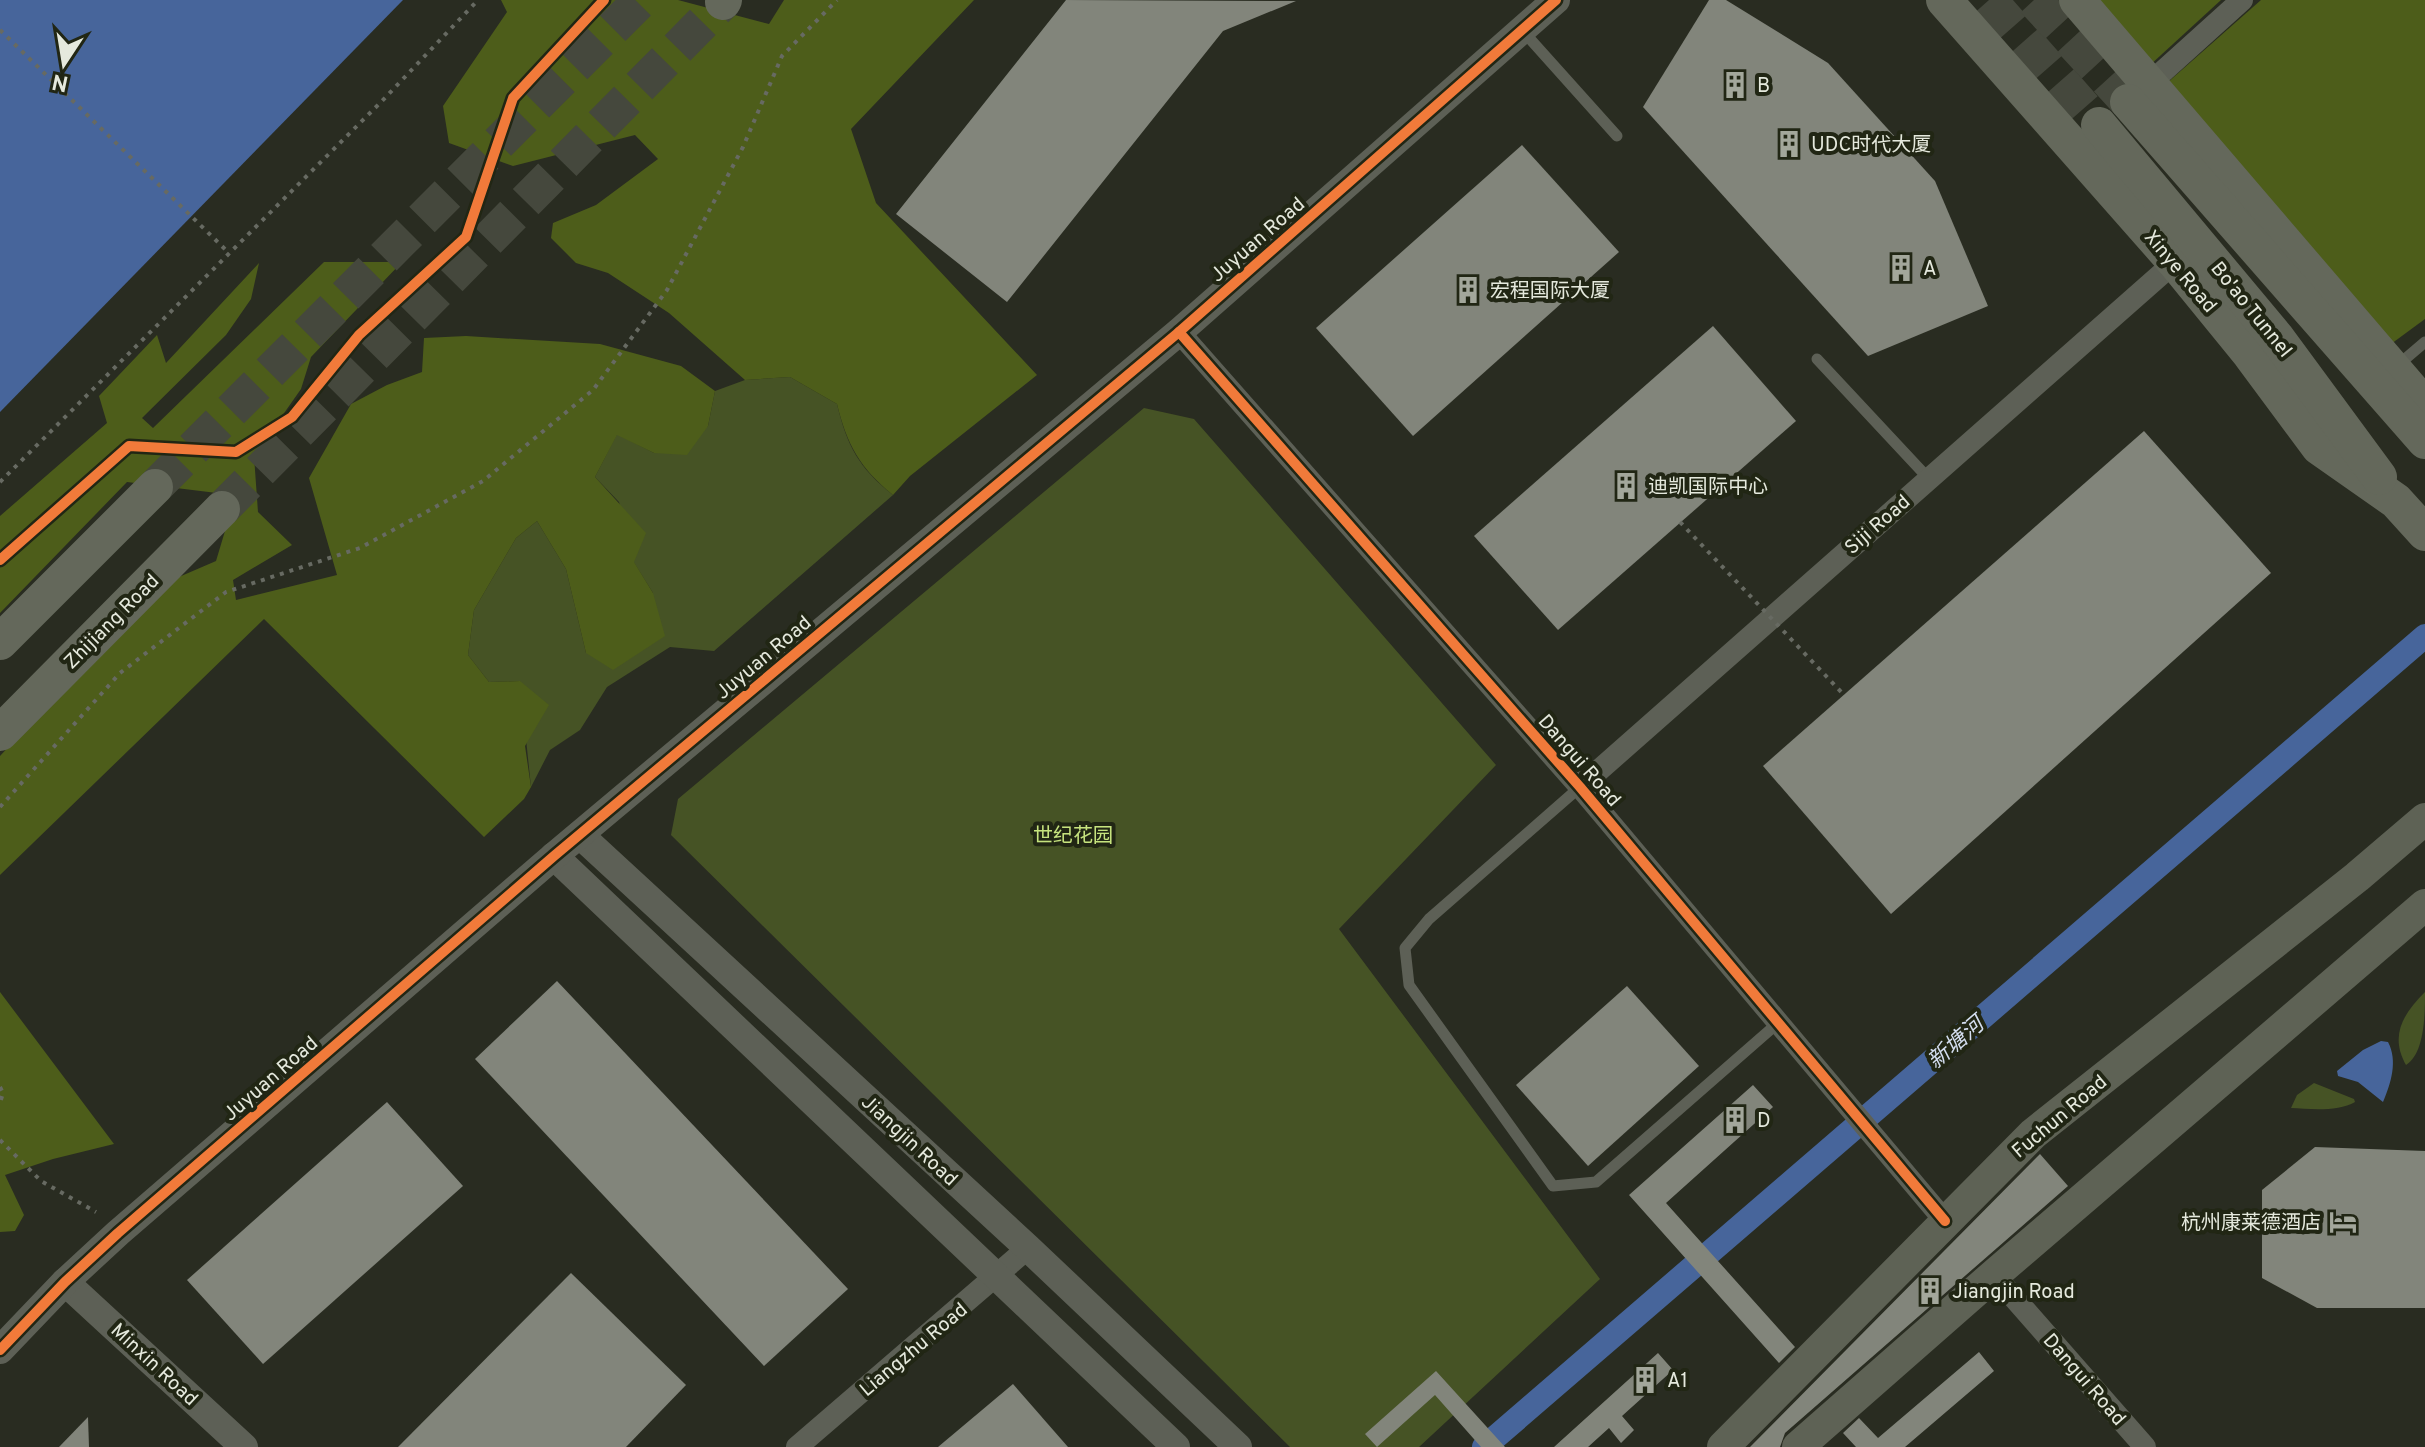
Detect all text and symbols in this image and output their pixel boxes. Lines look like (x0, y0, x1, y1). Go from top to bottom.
north arrow (24, 24, 104, 104)
text: N (50, 66, 71, 96)
building icon: B (1720, 70, 1750, 100)
place label: B (1757, 74, 1770, 100)
building icon: UDC时代大厦 (1774, 129, 1804, 159)
place label: UDC时代大厦 (1811, 133, 1931, 159)
street label: Juyuan Road (1205, 192, 1311, 289)
street label: Xinye Road (2137, 226, 2222, 319)
building icon: A (1886, 253, 1916, 283)
place label: A (1923, 257, 1937, 283)
street label: Bo'ao Tunnel (2204, 257, 2297, 364)
building icon: 宏程国际大厦 (1453, 275, 1483, 305)
place label: 宏程国际大厦 (1490, 279, 1610, 305)
building icon: 迪凯国际中心 (1611, 471, 1641, 501)
place label: 迪凯国际中心 (1648, 475, 1768, 501)
street label: Siji Road (1840, 490, 1917, 561)
street label: Zhijiang Road (59, 569, 166, 676)
street label: Juyuan Road (711, 611, 818, 706)
street label: Dangui Road (1531, 710, 1626, 813)
park label: 世纪花园 (1033, 824, 1113, 850)
water label: 新塘河 (1923, 1009, 1993, 1076)
street label: Juyuan Road (218, 1031, 324, 1128)
street label: Fuchun Road (2007, 1070, 2113, 1165)
street label: Jiangjin Road (855, 1090, 962, 1193)
building icon: D (1720, 1105, 1750, 1135)
place label: D (1757, 1109, 1771, 1135)
hotel icon: 杭州康莱德酒店 (2328, 1207, 2358, 1237)
place label: 杭州康莱德酒店 (2181, 1211, 2321, 1237)
building icon: Jiangjin Road (1915, 1276, 1945, 1306)
place label: Jiangjin Road (1952, 1280, 2075, 1306)
street label: Liangzhu Road (855, 1298, 974, 1403)
street label: Minxin Road (104, 1318, 203, 1413)
street label: Dangui Road (2036, 1329, 2131, 1432)
building icon: A1 (1630, 1365, 1660, 1395)
place label: A1 (1667, 1369, 1688, 1395)

